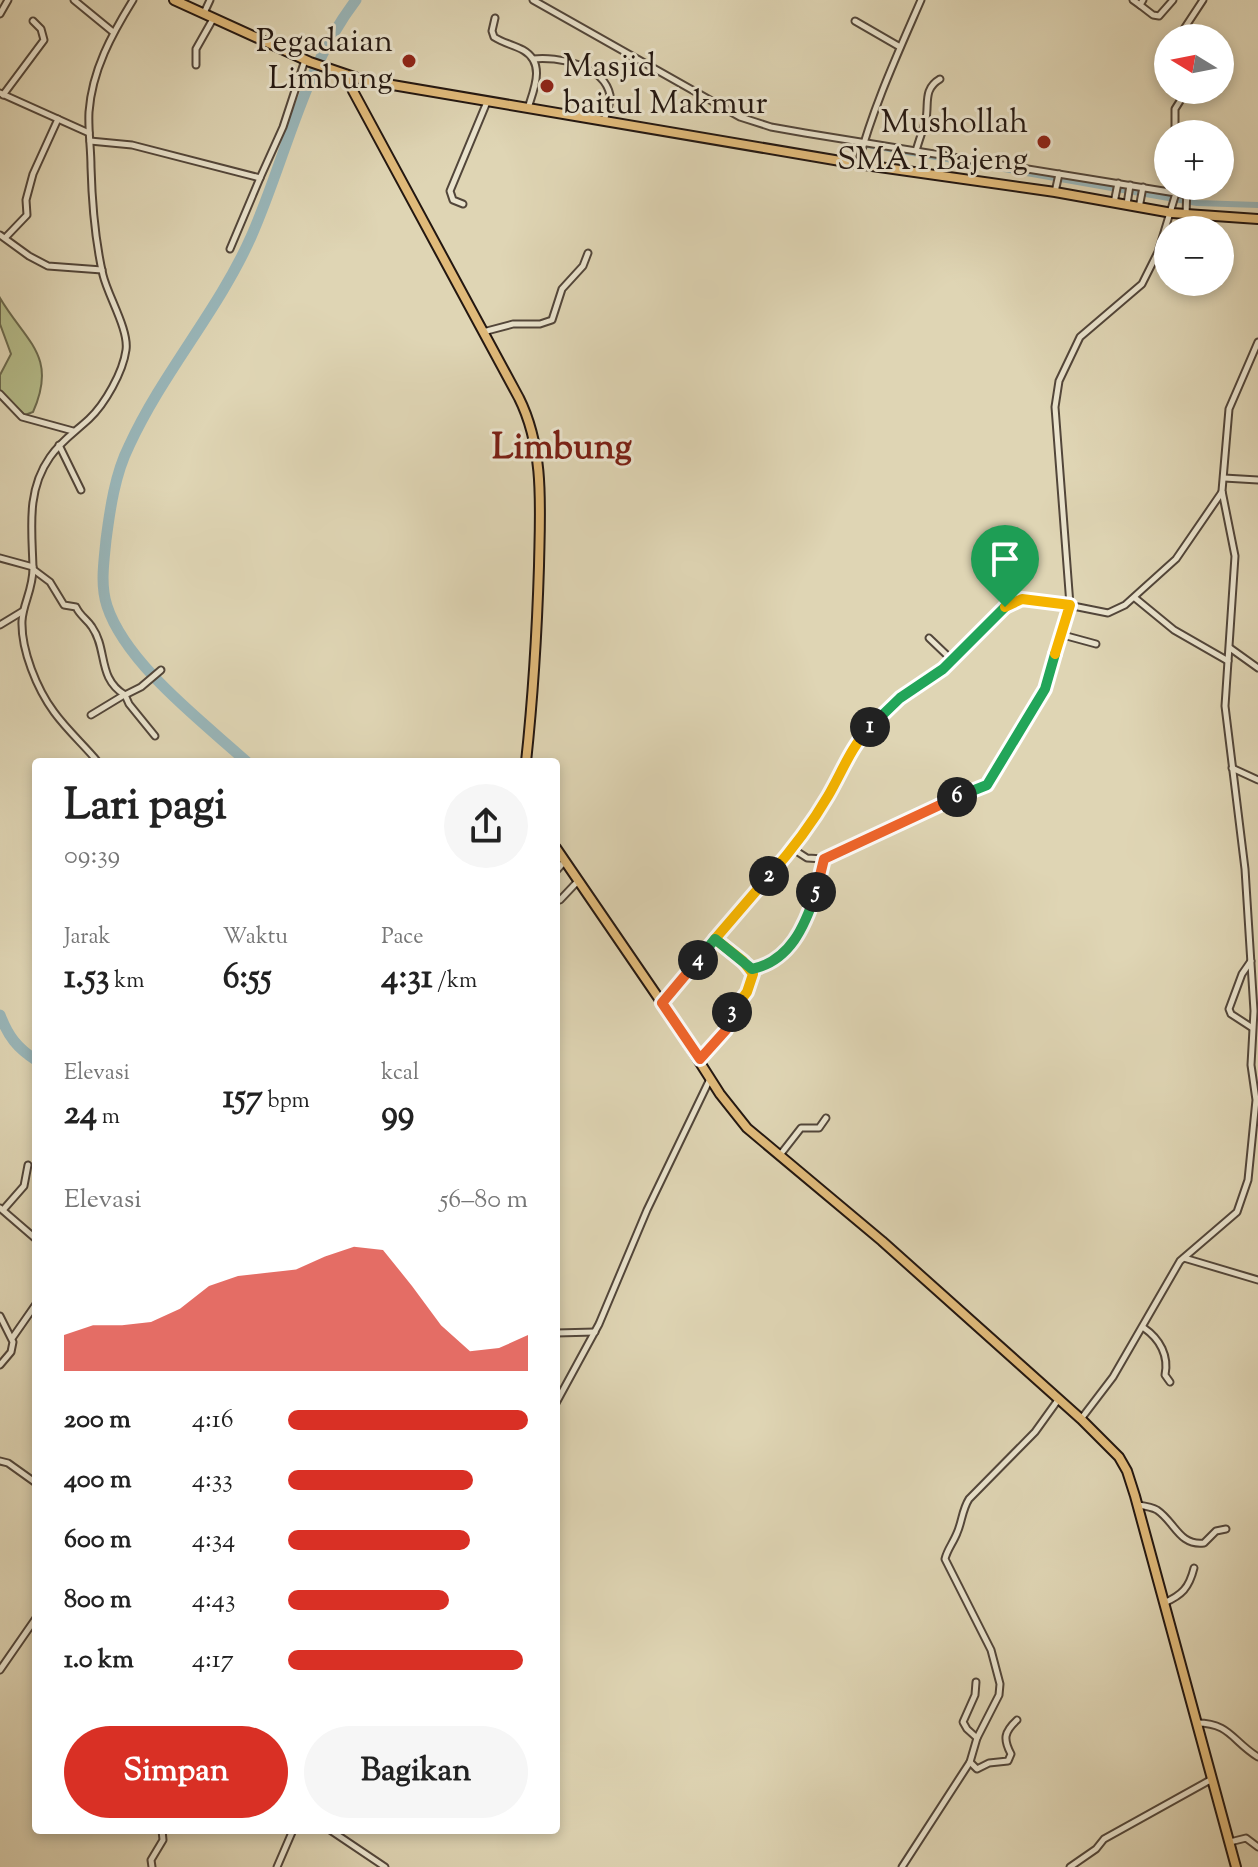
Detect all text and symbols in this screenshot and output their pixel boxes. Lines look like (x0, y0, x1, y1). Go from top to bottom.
place label: Pegadaian Limbung (256, 20, 393, 103)
north arrow (1154, 24, 1234, 104)
map controls (1154, 24, 1234, 296)
place label: Masjid baitul Makmur (563, 45, 767, 128)
marker: Pegadaian Limbung (400, 52, 418, 70)
marker: Masjid baitul Makmur (538, 77, 556, 95)
place label: Mushollah SMA 1 Bajeng (837, 101, 1028, 184)
button: + (1154, 120, 1234, 200)
marker: Mushollah SMA 1 Bajeng (1035, 133, 1053, 151)
button: − (1154, 216, 1234, 296)
district label: Limbung (492, 423, 633, 475)
pin (971, 525, 1039, 607)
icon: arrive (983, 537, 1027, 581)
pin: 1 (850, 707, 890, 747)
text: 1 (866, 711, 874, 743)
text: Lari pagi (64, 776, 227, 839)
pin: 6 (937, 777, 977, 817)
text: 6 (952, 781, 962, 813)
button: share (444, 784, 528, 868)
text: 09:39 (64, 838, 120, 875)
pin: 2 (749, 856, 789, 896)
text: 2 (764, 860, 774, 892)
pin: 5 (796, 872, 836, 912)
text: 5 (812, 876, 820, 908)
text: Jarak (64, 922, 111, 954)
text: Waktu (223, 922, 288, 954)
text: Pace (381, 922, 423, 954)
pin: 4 (678, 940, 718, 980)
text: 4 (692, 944, 704, 976)
text: 1.53 (64, 954, 110, 1003)
text: 6:55 (223, 954, 272, 1003)
text: 4:31 (381, 954, 433, 1003)
text: km (110, 966, 144, 998)
text: /km (433, 966, 477, 998)
pin: 3 (712, 992, 752, 1032)
text: 3 (728, 996, 736, 1028)
text: Elevasi (64, 1058, 130, 1090)
text: kcal (381, 1058, 419, 1090)
text: 157 (223, 1074, 263, 1123)
text: bpm (263, 1086, 310, 1118)
text: 24 (64, 1090, 97, 1139)
text: 99 (381, 1090, 414, 1139)
text: m (97, 1102, 120, 1134)
text: Elevasi (64, 1182, 142, 1219)
text: 56–80 m (439, 1182, 528, 1219)
text: 200 m (64, 1402, 131, 1439)
text: 4:16 (192, 1402, 234, 1439)
text: 400 m (64, 1462, 131, 1499)
text: 4:33 (192, 1462, 233, 1499)
text: 600 m (64, 1522, 131, 1559)
text: 4:34 (192, 1522, 235, 1559)
text: 800 m (64, 1582, 132, 1619)
text: 4:43 (192, 1582, 235, 1619)
text: 1.0 km (64, 1642, 134, 1679)
text: 4:17 (192, 1642, 234, 1679)
button: Simpan (64, 1726, 288, 1818)
button: Bagikan (304, 1726, 528, 1818)

